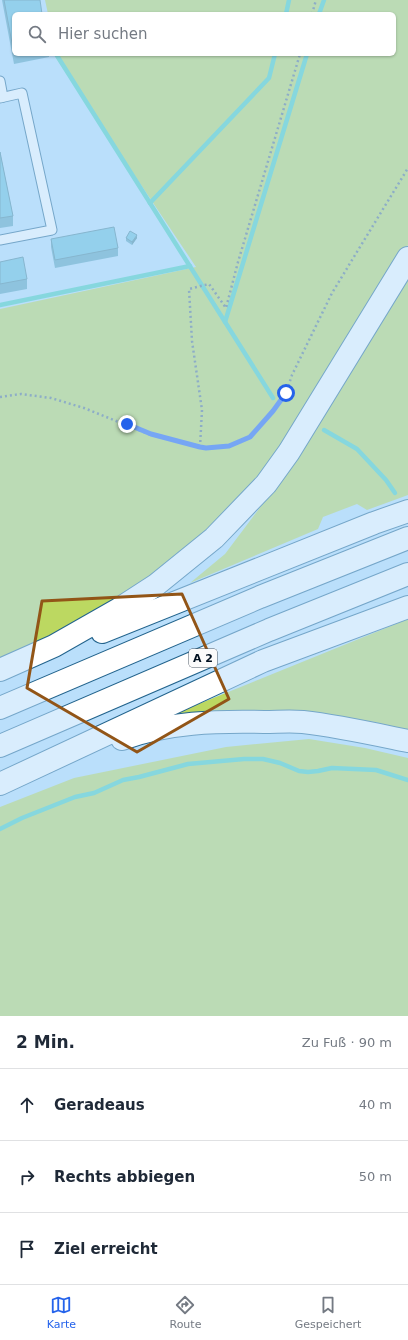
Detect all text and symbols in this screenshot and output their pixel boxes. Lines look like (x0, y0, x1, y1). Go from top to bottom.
search box (12, 12, 396, 56)
icon: search (26, 23, 48, 45)
text: Hier suchen (58, 25, 147, 43)
route start (277, 384, 295, 402)
route end (118, 415, 136, 433)
road number: A 2 (189, 649, 217, 667)
text: 2 Min. (16, 1032, 75, 1052)
text: Zu Fuß · 90 m (302, 1035, 392, 1050)
icon: ahead (16, 1094, 38, 1116)
text: Geradeaus (54, 1096, 145, 1114)
text: 40 m (359, 1097, 392, 1112)
icon: right (16, 1166, 38, 1188)
text: Rechts abbiegen (54, 1168, 195, 1186)
text: 50 m (359, 1169, 392, 1184)
icon: arrive (16, 1238, 38, 1260)
text: Ziel erreicht (54, 1240, 158, 1258)
tab: Karte (47, 1294, 76, 1331)
tab: Route (169, 1294, 201, 1331)
tab: Gespeichert (295, 1294, 361, 1331)

